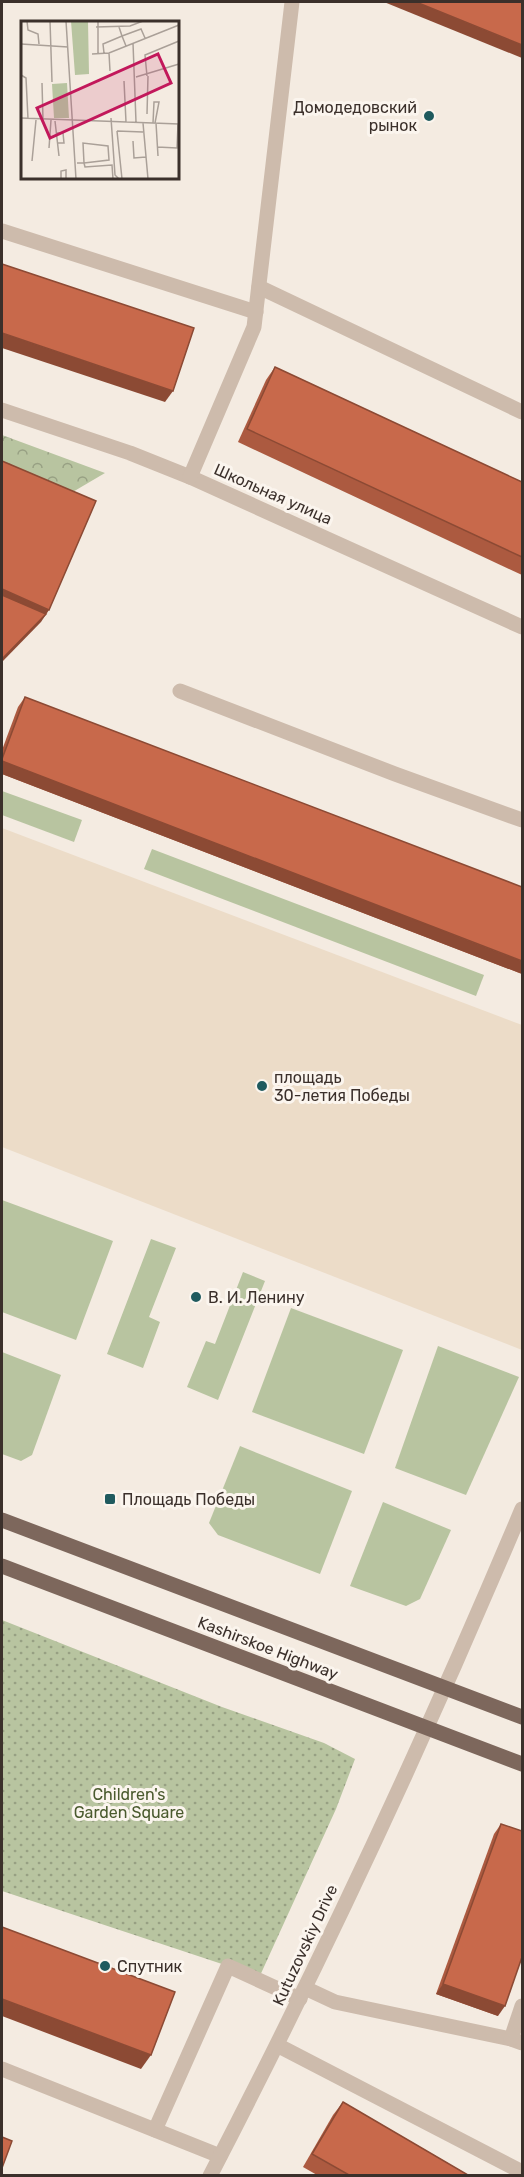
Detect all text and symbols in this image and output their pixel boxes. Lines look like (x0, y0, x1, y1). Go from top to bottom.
inset map (21, 21, 178, 178)
place label: Домодедовский рынок (293, 98, 417, 135)
marker: Домодедовский рынок (422, 109, 436, 123)
street label: Школьная улица (211, 459, 335, 529)
place label: площадь 30-летия Победы (274, 1068, 410, 1105)
marker: площадь 30-летия Победы (255, 1079, 269, 1093)
place label: В. И. Ленину (208, 1288, 305, 1307)
marker: В. И. Ленину (189, 1290, 203, 1304)
place label: Площадь Победы (122, 1490, 255, 1509)
marker: Площадь Победы (103, 1492, 117, 1506)
street label: Kashirskoe Highway (195, 1612, 341, 1684)
park label: Children's Garden Square (74, 1785, 184, 1822)
street label: Kutuzovskiy Drive (269, 1881, 341, 2009)
place label: Спутник (117, 1957, 183, 1976)
marker: Спутник (98, 1959, 112, 1973)

